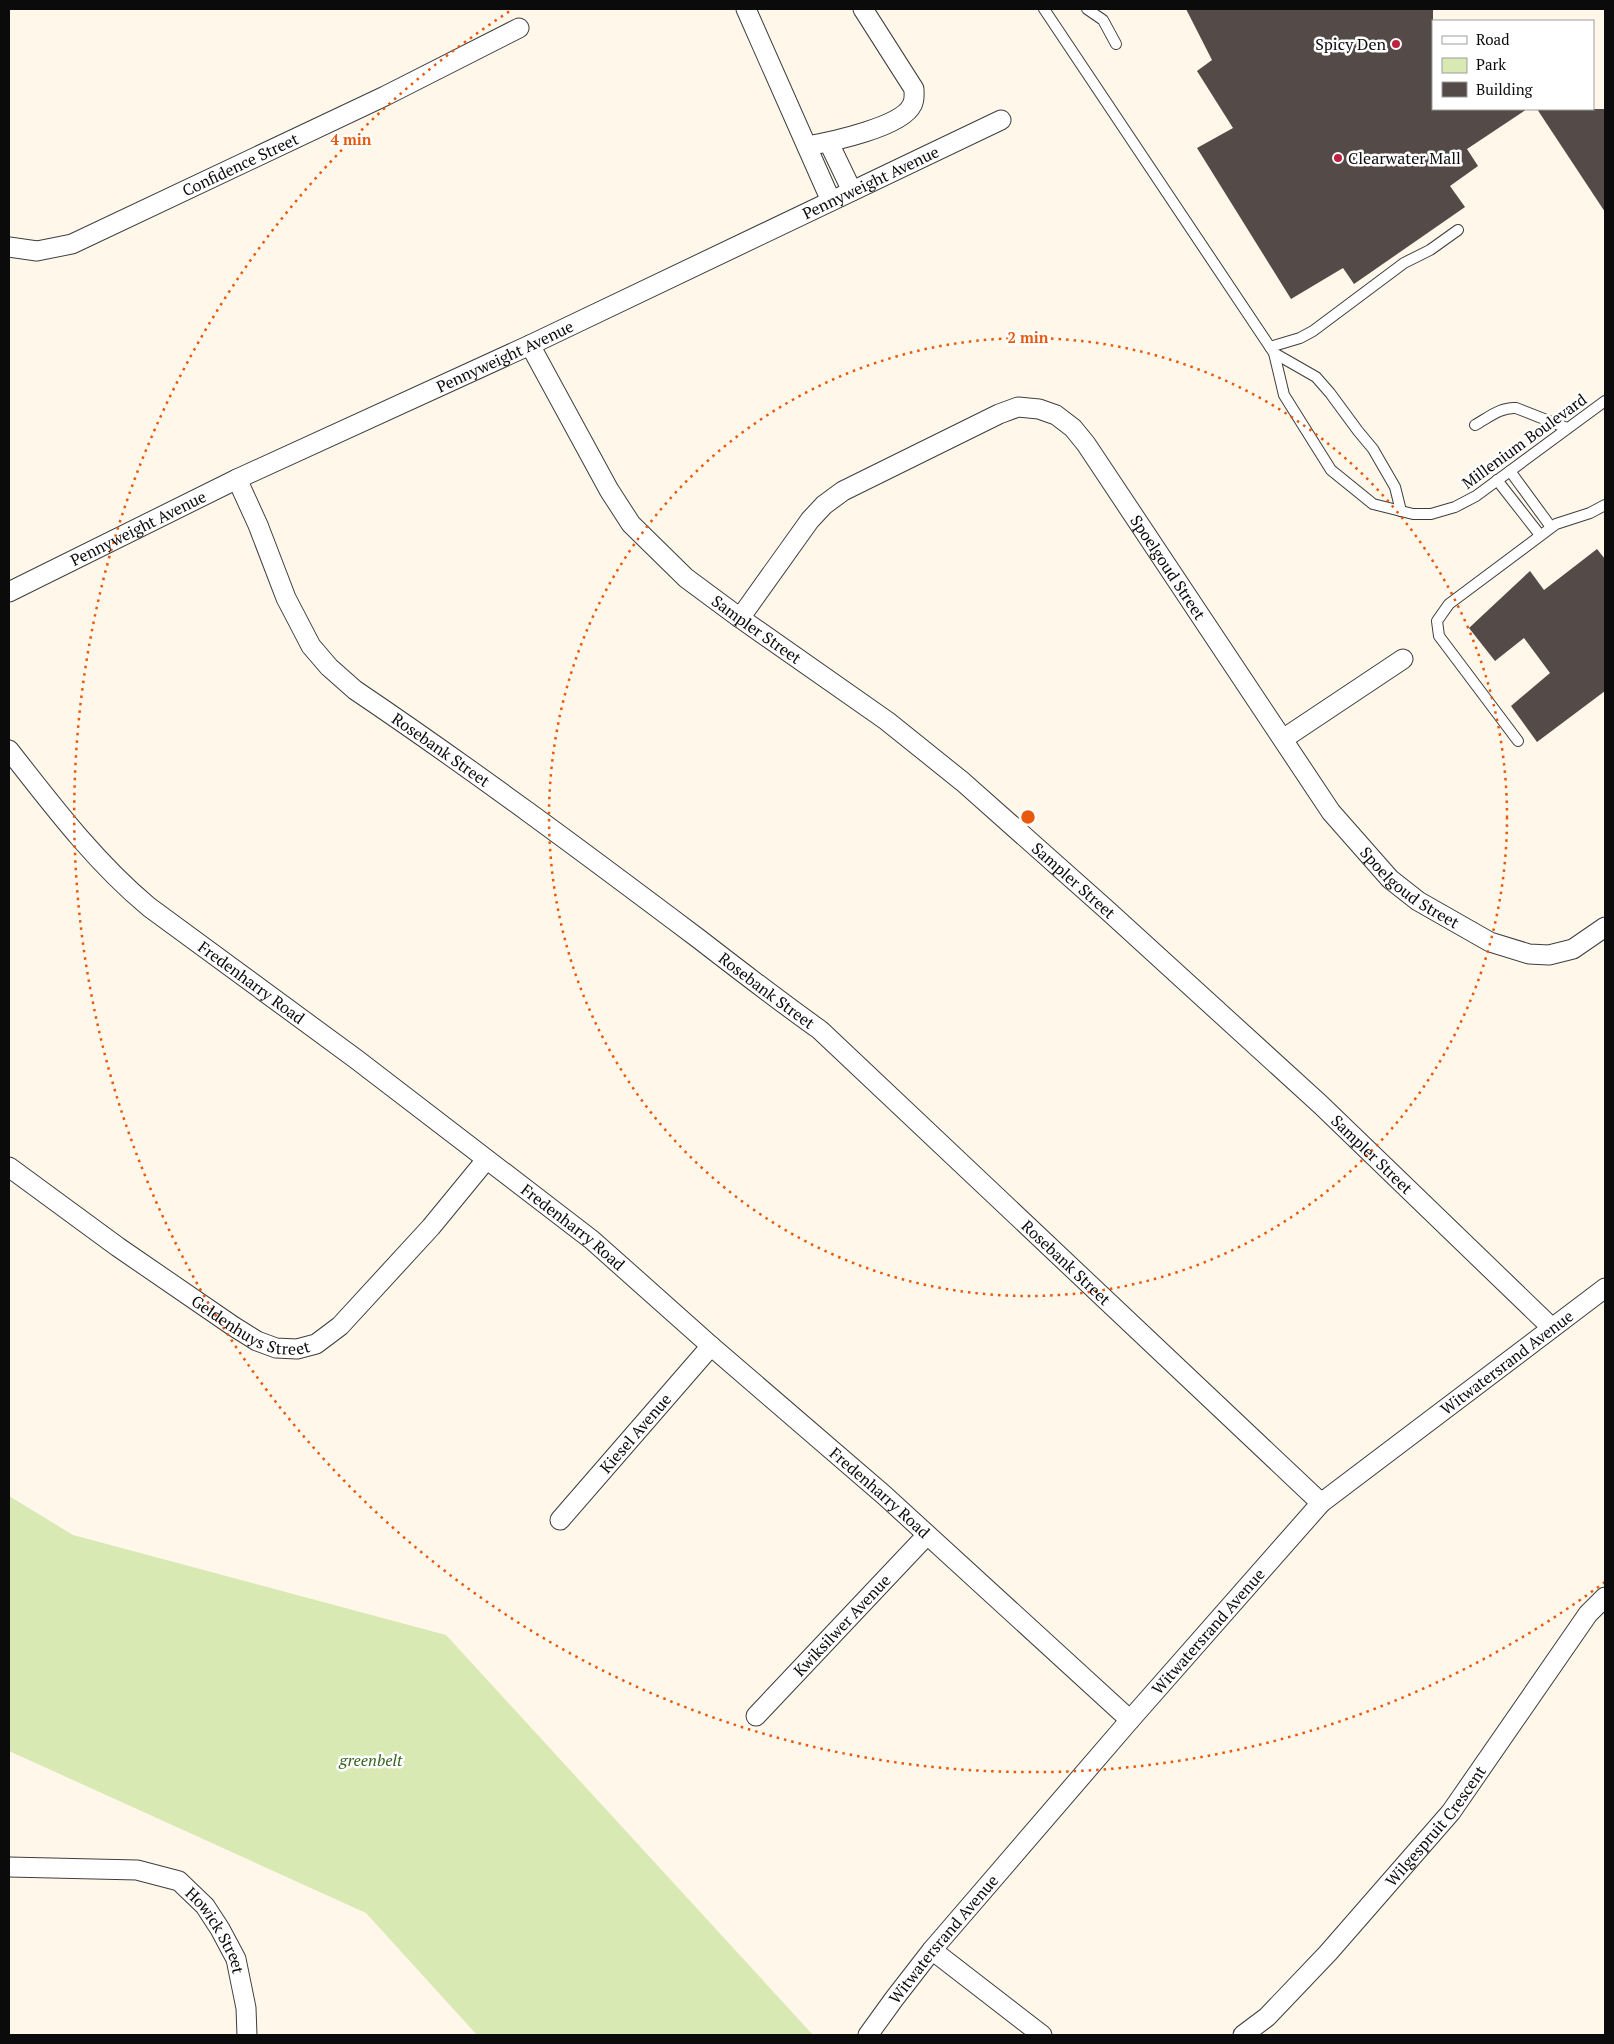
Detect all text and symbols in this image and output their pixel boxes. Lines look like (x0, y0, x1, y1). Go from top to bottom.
legend (1432, 20, 1594, 110)
text: Road (1476, 29, 1509, 49)
place label: Spicy Den (1315, 33, 1386, 55)
marker: Spicy Den (1390, 38, 1402, 50)
text: Park (1476, 54, 1506, 74)
text: Building (1476, 79, 1534, 99)
street label: Confidence Street (178, 128, 302, 201)
text: 4 min (330, 129, 372, 149)
street label: Pennyweight Avenue (799, 140, 942, 224)
place label: Clearwater Mall (1348, 147, 1461, 169)
marker: Clearwater Mall (1332, 152, 1344, 164)
street label: Pennyweight Avenue (433, 315, 577, 397)
text: 2 min (1007, 327, 1049, 347)
street label: Millenium Boulevard (1457, 388, 1591, 494)
street label: Pennyweight Avenue (66, 485, 210, 571)
street label: Spoelgoud Street (1125, 511, 1211, 624)
street label: Sampler Street (707, 590, 806, 669)
street label: Rosebank Street (388, 708, 494, 792)
centre of rings (1019, 808, 1037, 826)
street label: Sampler Street (1027, 837, 1120, 924)
street label: Spoelgoud Street (1355, 842, 1463, 933)
street label: Fredenharry Road (194, 936, 309, 1029)
street label: Rosebank Street (714, 947, 819, 1034)
street label: Sampler Street (1327, 1110, 1418, 1199)
street label: Fredenharry Road (517, 1179, 630, 1275)
street label: Rosebank Street (1017, 1215, 1116, 1310)
street label: Geldenhuys Street (187, 1290, 312, 1360)
street label: Witwatersrand Avenue (1436, 1305, 1578, 1420)
street label: Kiesel Avenue (595, 1389, 676, 1478)
street label: Fredenharry Road (825, 1442, 935, 1543)
street label: Witwatersrand Avenue (1147, 1564, 1270, 1699)
street label: Kwiksilwer Avenue (788, 1569, 895, 1681)
park label: greenbelt (339, 1749, 403, 1771)
street label: Wilgespruit Crescent (1380, 1761, 1491, 1891)
street label: Witwatersrand Avenue (883, 1870, 1003, 2008)
street label: Howick Street (181, 1882, 250, 1976)

